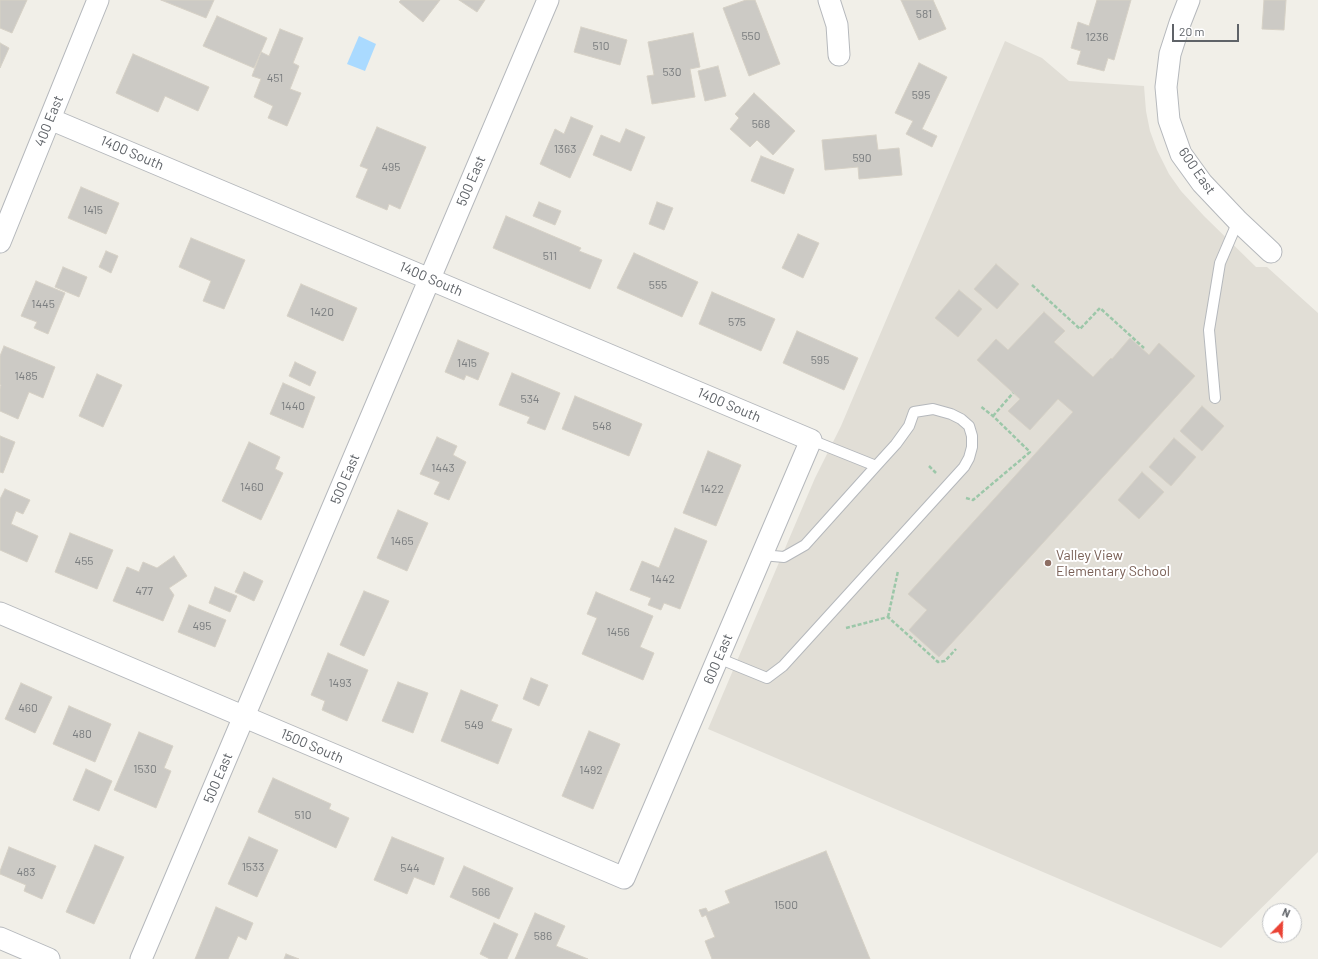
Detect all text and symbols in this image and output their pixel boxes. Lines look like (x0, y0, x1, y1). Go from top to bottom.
house number: 581 (916, 7, 932, 21)
scale bar (1174, 16, 1241, 42)
text: 20 m (1179, 24, 1205, 38)
house number: 550 (741, 29, 761, 43)
house number: 1236 (1086, 30, 1108, 44)
house number: 510 (593, 39, 609, 53)
house number: 530 (662, 65, 682, 79)
house number: 451 (267, 71, 283, 85)
house number: 595 (912, 88, 930, 102)
street label: 400 East (31, 93, 67, 149)
house number: 568 (752, 117, 770, 131)
street label: 1400 South (98, 132, 166, 174)
house number: 1363 (554, 142, 576, 156)
street label: 600 East (1175, 144, 1219, 198)
house number: 590 (852, 151, 872, 165)
street label: 500 East (453, 153, 489, 209)
house number: 495 (381, 160, 401, 174)
house number: 1415 (83, 203, 103, 217)
house number: 511 (543, 249, 557, 263)
street label: 1400 South (397, 258, 465, 300)
house number: 555 (649, 278, 667, 292)
house number: 1445 (31, 297, 55, 311)
house number: 1420 (310, 305, 334, 319)
house number: 575 (728, 315, 746, 329)
house number: 595 (811, 353, 829, 367)
house number: 1415 (457, 356, 477, 370)
house number: 1485 (14, 369, 38, 383)
street label: 1400 South (695, 384, 763, 426)
house number: 534 (521, 392, 539, 406)
house number: 1440 (281, 399, 305, 413)
house number: 548 (592, 419, 612, 433)
street label: 500 East (327, 451, 363, 507)
house number: 1443 (431, 461, 455, 475)
house number: 1460 (240, 480, 264, 494)
house number: 1422 (700, 482, 724, 496)
house number: 1465 (390, 534, 414, 548)
place label: Valley View Elementary School (1056, 547, 1170, 580)
house number: 455 (75, 554, 93, 568)
marker: Valley View Elementary School (1043, 558, 1053, 568)
house number: 1442 (651, 572, 675, 586)
house number: 477 (135, 584, 153, 598)
house number: 495 (192, 619, 212, 633)
house number: 1456 (606, 625, 630, 639)
street label: 600 East (700, 631, 736, 687)
house number: 1493 (328, 676, 352, 690)
house number: 460 (18, 701, 38, 715)
house number: 549 (464, 718, 484, 732)
street label: 1500 South (278, 725, 346, 767)
house number: 480 (72, 727, 92, 741)
street label: 500 East (200, 750, 236, 806)
house number: 1530 (133, 762, 157, 776)
house number: 1492 (579, 763, 603, 777)
house number: 510 (295, 808, 311, 822)
house number: 1533 (242, 860, 264, 874)
house number: 544 (400, 861, 420, 875)
house number: 483 (16, 865, 36, 879)
house number: 566 (472, 885, 490, 899)
house number: 1500 (774, 898, 798, 912)
north arrow (1262, 903, 1302, 943)
text: N (1281, 905, 1292, 920)
house number: 586 (534, 929, 552, 943)

